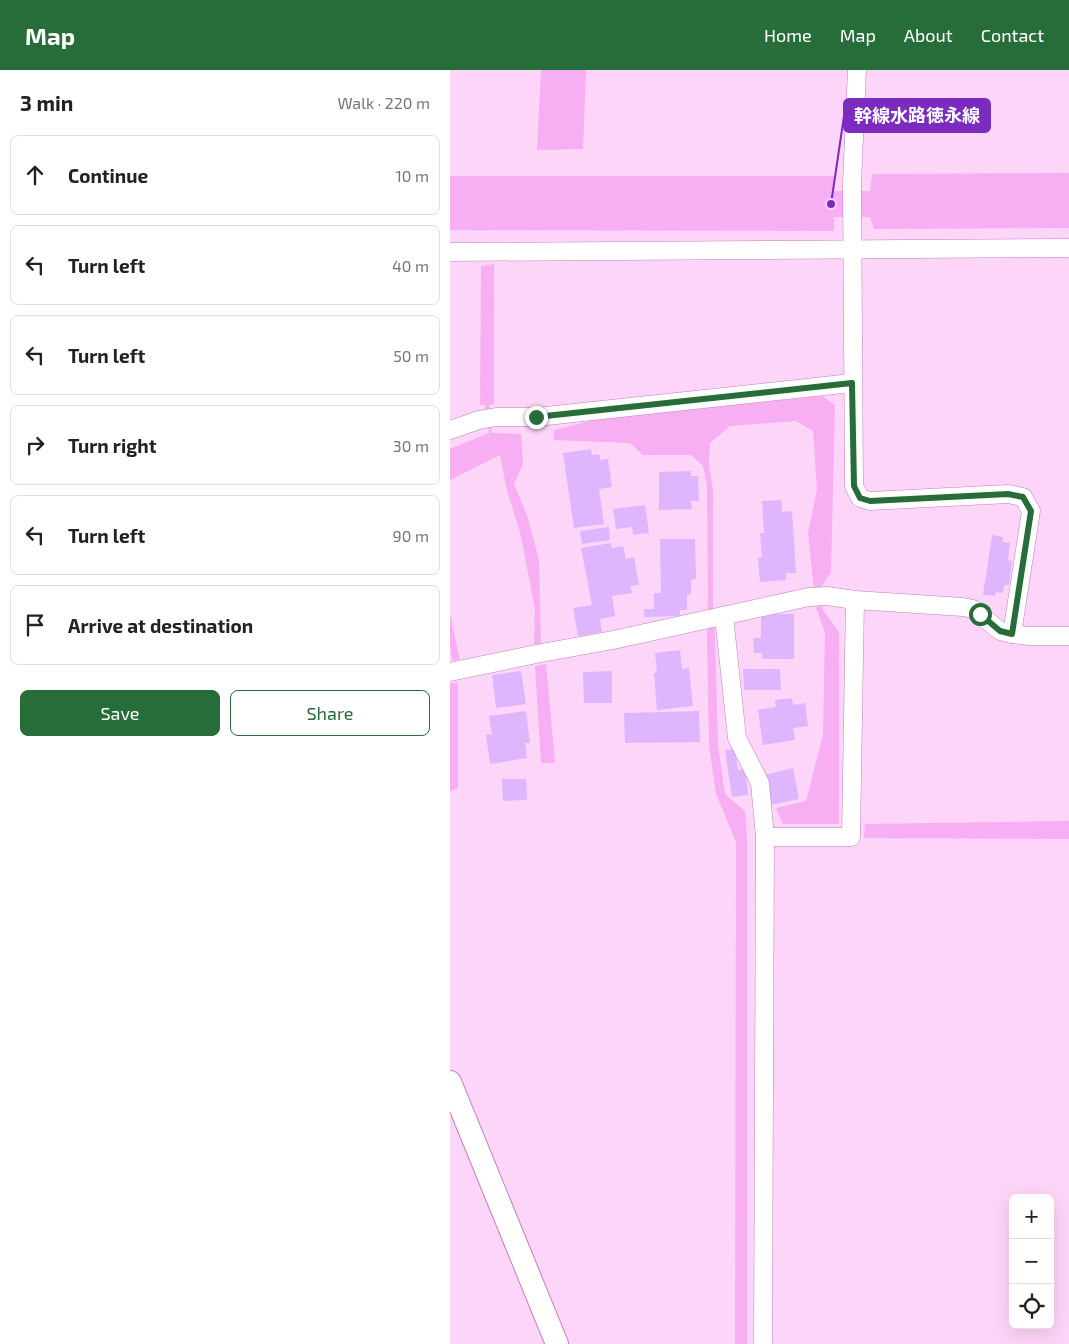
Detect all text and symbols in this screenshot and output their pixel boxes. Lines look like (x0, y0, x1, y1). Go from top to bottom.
text: Map (25, 21, 75, 50)
text: Home (764, 24, 812, 46)
text: Map (840, 24, 876, 46)
text: About (904, 24, 953, 46)
text: Contact (981, 24, 1044, 46)
text: 3 min (20, 90, 73, 115)
text: Walk · 220 m (337, 93, 430, 112)
callout: 幹線水路徳永線 (844, 99, 990, 132)
text: 幹線水路徳永線 (854, 104, 980, 126)
icon: ahead (21, 161, 49, 189)
text: Continue (68, 164, 148, 187)
text: 10 m (395, 166, 429, 185)
icon: left (21, 251, 49, 279)
text: Turn left (68, 254, 145, 277)
text: 40 m (392, 256, 429, 275)
icon: left (21, 341, 49, 369)
text: Turn left (68, 344, 145, 367)
text: 50 m (393, 346, 429, 365)
route end (525, 406, 548, 429)
icon: right (21, 431, 49, 459)
text: Turn right (68, 434, 156, 457)
text: 30 m (393, 436, 429, 455)
icon: left (21, 521, 49, 549)
text: Turn left (68, 524, 145, 547)
text: 90 m (393, 526, 429, 545)
route start (969, 603, 992, 626)
icon: arrive (21, 611, 49, 639)
text: Arrive at destination (68, 614, 253, 637)
button: Save (20, 690, 220, 736)
button: Share (230, 690, 430, 736)
map controls (1009, 1194, 1054, 1329)
button: + (1009, 1194, 1054, 1239)
button: − (1009, 1239, 1054, 1284)
button: locate (1009, 1284, 1054, 1329)

